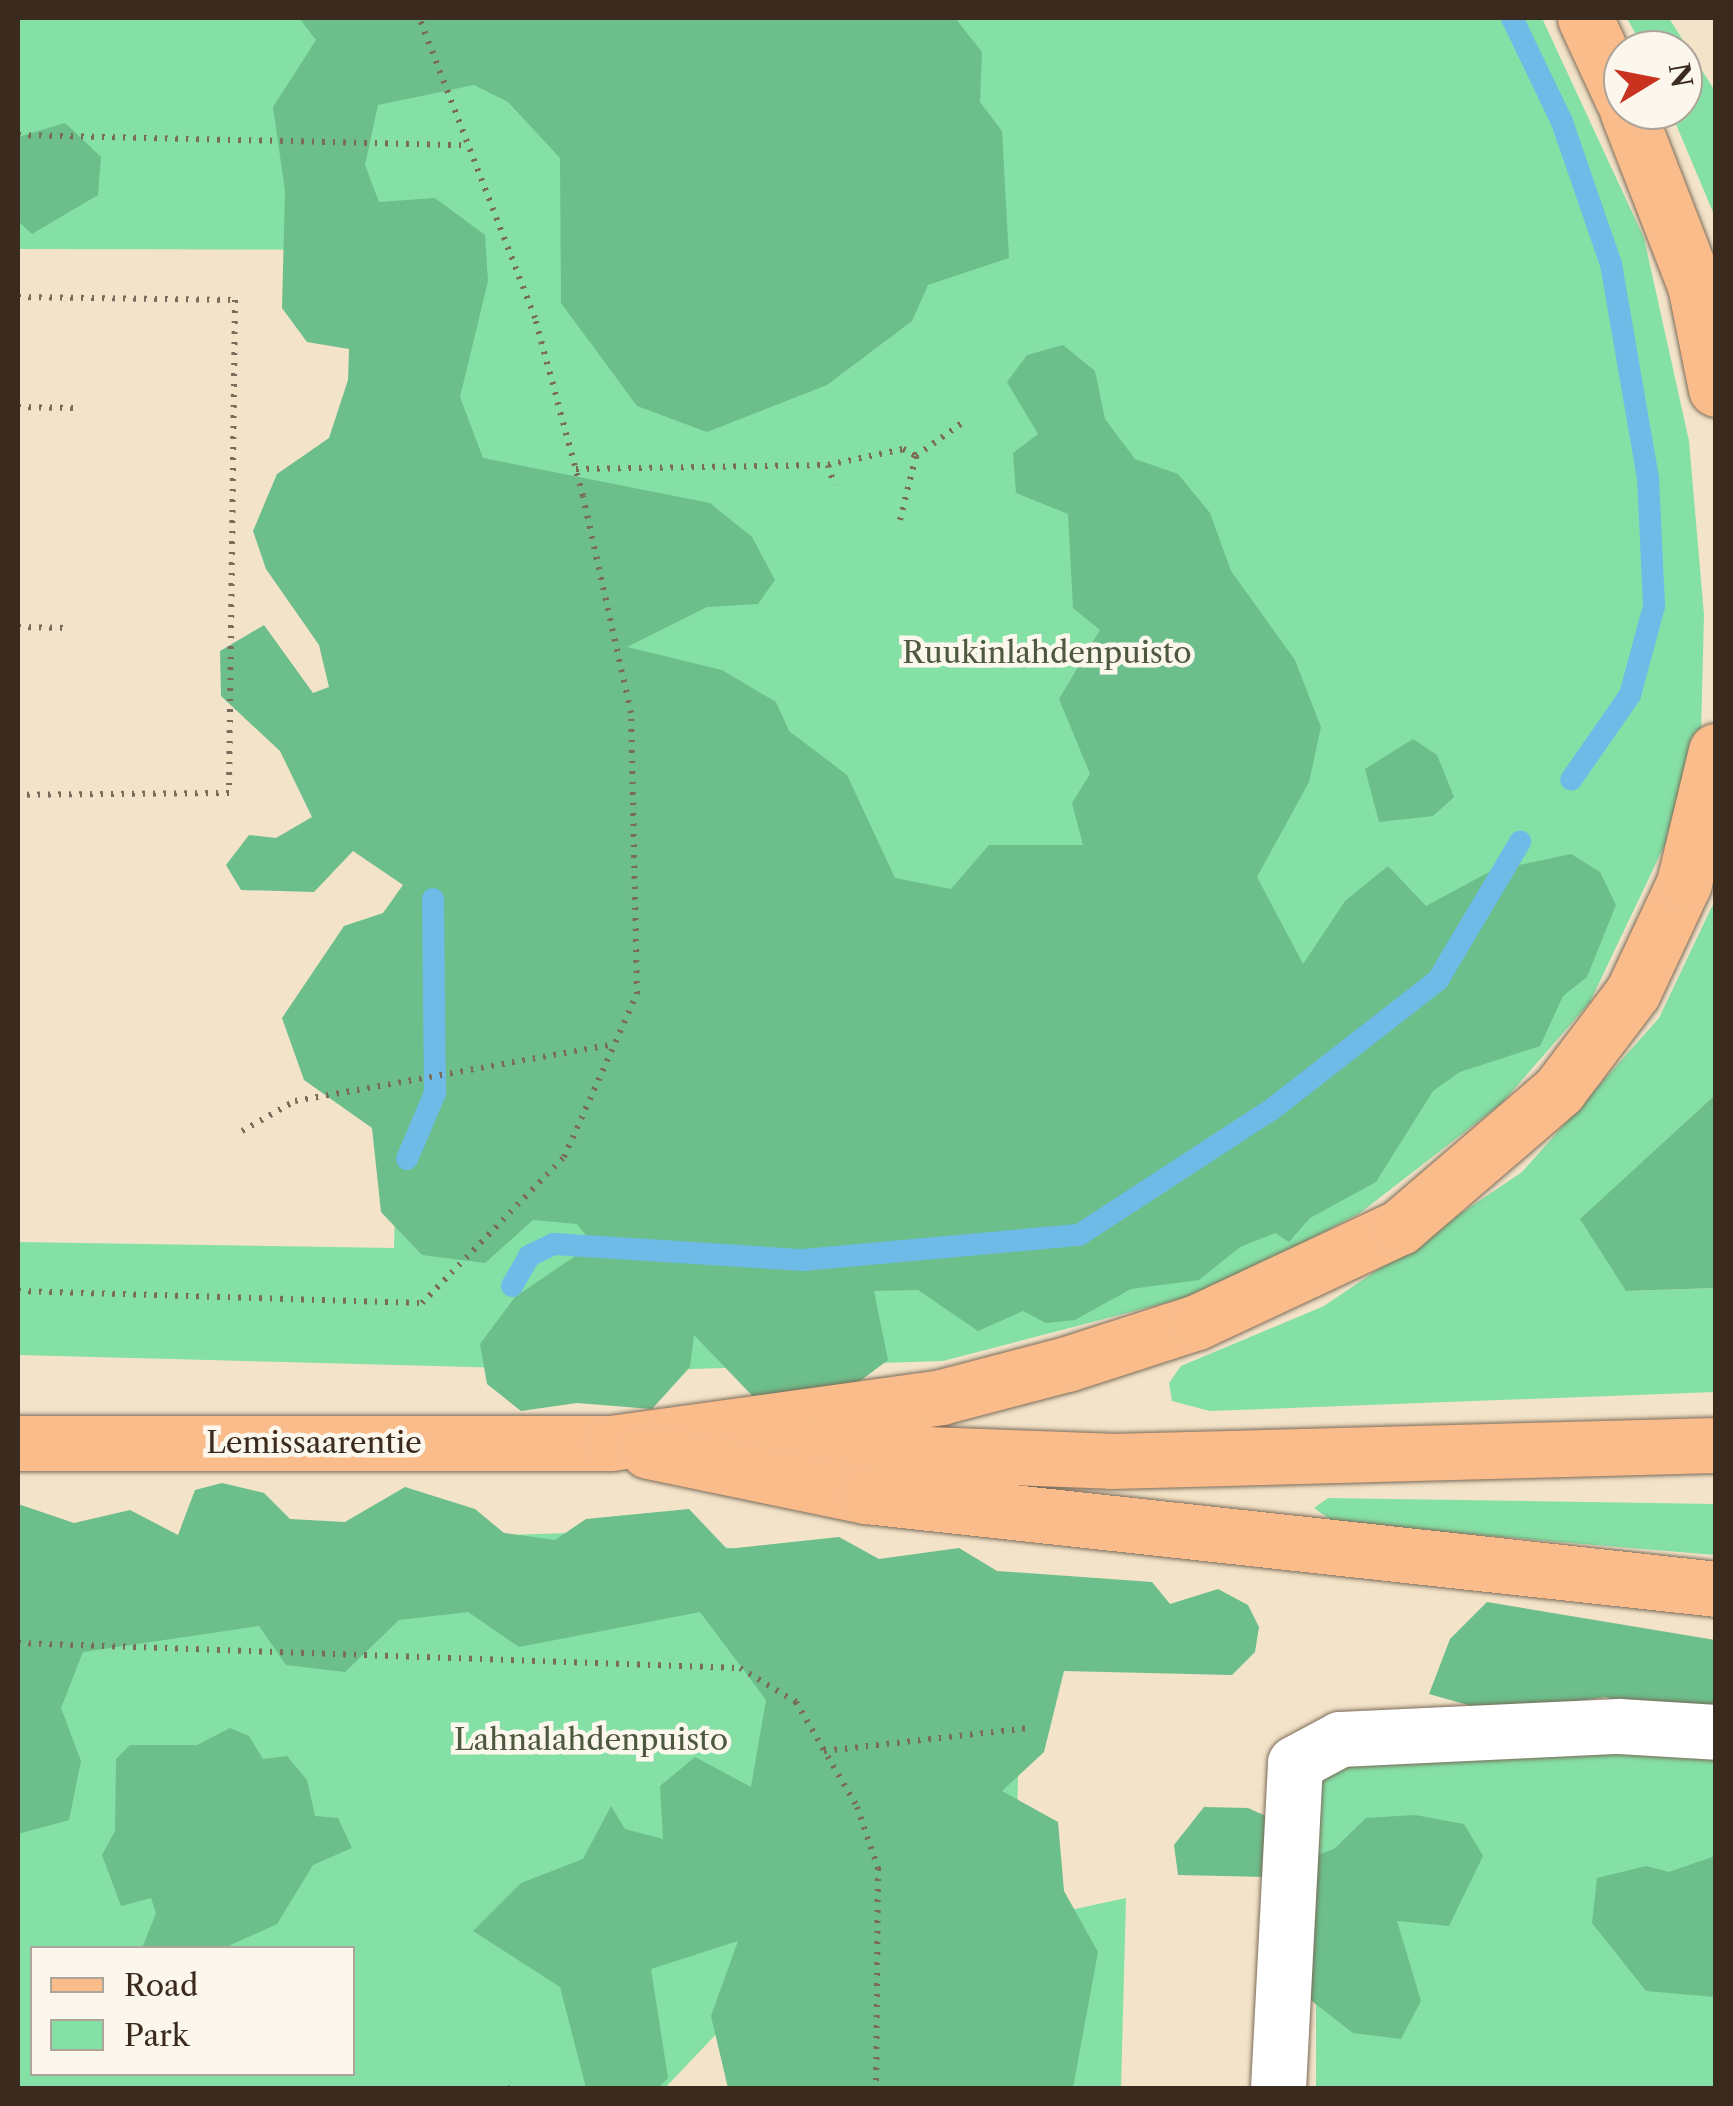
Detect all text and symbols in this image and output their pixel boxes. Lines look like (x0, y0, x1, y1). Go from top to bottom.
north arrow (1603, 30, 1703, 130)
text: N (1662, 60, 1699, 90)
park label: Ruukinlahdenpuisto (902, 635, 1192, 671)
street label: Lemissaarentie (206, 1425, 422, 1461)
park label: Lahnalahdenpuisto (454, 1722, 728, 1758)
legend (30, 1946, 355, 2076)
text: Road (124, 1967, 198, 2004)
text: Park (124, 2017, 189, 2054)

